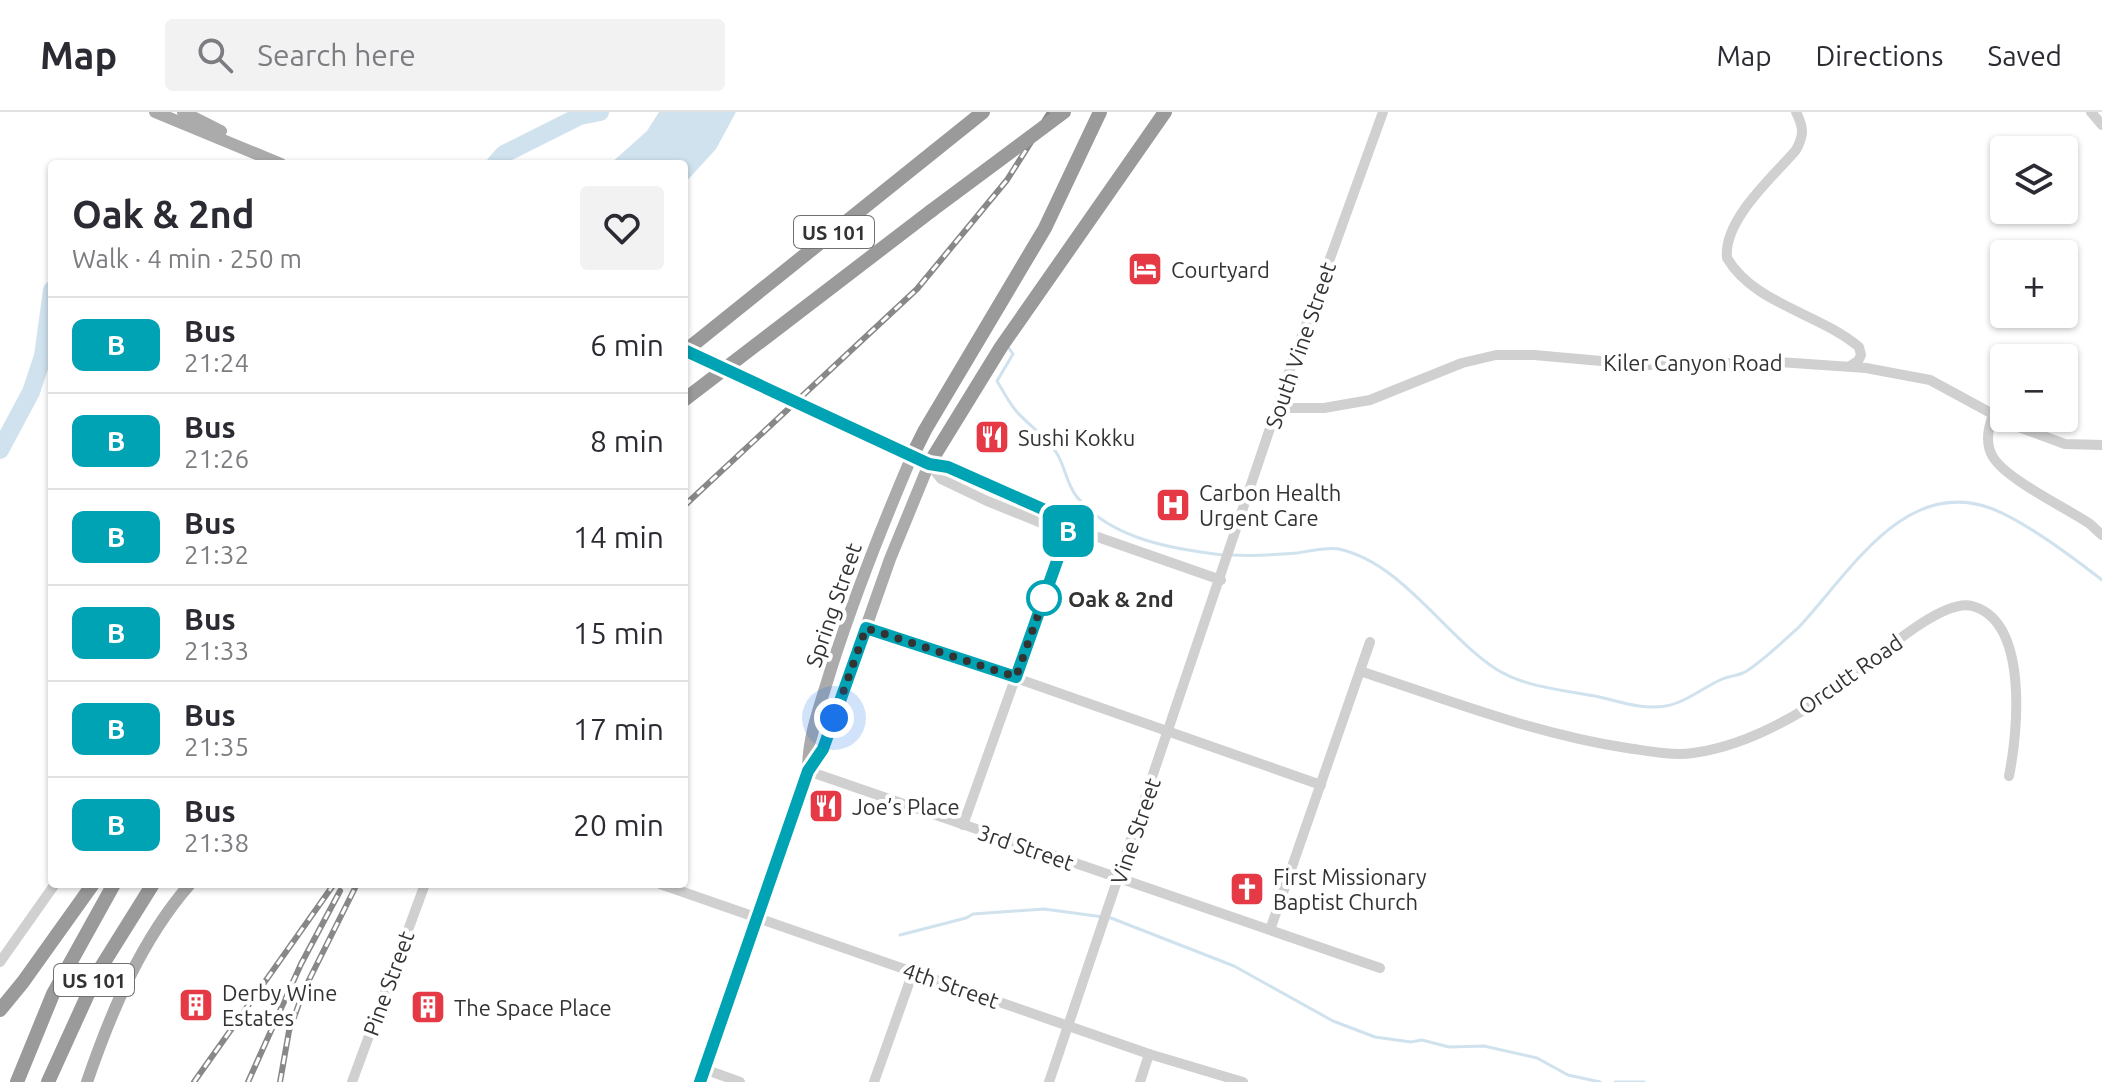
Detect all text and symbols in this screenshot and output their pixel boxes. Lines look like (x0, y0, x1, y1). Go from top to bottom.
search box (165, 19, 725, 91)
icon: search (193, 33, 237, 77)
text: Map (40, 34, 117, 76)
text: Search here (257, 38, 416, 72)
text: Map (1716, 40, 1772, 71)
text: Directions (1816, 40, 1943, 71)
text: Saved (1987, 40, 2062, 71)
map controls (1990, 136, 2078, 432)
button: layers (1990, 136, 2078, 224)
button: heart (580, 186, 664, 270)
text: Oak & 2nd (72, 193, 255, 235)
road number: US 101 (794, 216, 874, 248)
button: + (1990, 240, 2078, 328)
text: Walk · 4 min · 250 m (72, 244, 302, 273)
hotel icon: Courtyard (1126, 250, 1164, 288)
place label: Courtyard (1171, 257, 1270, 282)
street label: South Vine Street (1260, 258, 1340, 432)
text: Bus (184, 314, 236, 348)
text: 6 min (590, 328, 664, 362)
text: B (107, 329, 125, 360)
button: − (1990, 344, 2078, 432)
text: 21:24 (184, 348, 249, 377)
street label: Kiler Canyon Road (1603, 350, 1783, 375)
text: Bus (184, 410, 236, 444)
restaurant icon: Sushi Kokku (973, 418, 1011, 456)
text: 8 min (590, 424, 664, 458)
text: B (107, 425, 125, 456)
place label: Sushi Kokku (1018, 425, 1135, 450)
text: 21:26 (184, 444, 249, 473)
place label: Carbon Health Urgent Care (1199, 480, 1341, 530)
hospital icon: Carbon Health Urgent Care (1154, 486, 1192, 524)
line badge: B (1042, 505, 1094, 557)
text: Bus (184, 506, 236, 540)
text: B (1059, 515, 1077, 546)
text: 14 min (573, 520, 664, 554)
text: B (107, 521, 125, 552)
street label: Spring Street (800, 539, 866, 670)
text: 21:32 (184, 540, 249, 569)
marker: Oak & 2nd (1027, 581, 1061, 615)
place label: Oak & 2nd (1068, 586, 1174, 611)
text: Bus (184, 602, 236, 636)
text: 15 min (573, 616, 664, 650)
text: B (107, 617, 125, 648)
street label: Orcutt Road (1793, 629, 1907, 719)
text: 21:33 (184, 636, 249, 665)
text: Bus (184, 698, 236, 732)
your location (814, 698, 854, 738)
text: 17 min (573, 712, 664, 746)
text: B (107, 713, 125, 744)
text: 21:35 (184, 732, 249, 761)
street label: Vine Street (1105, 774, 1165, 888)
restaurant icon: Joe’s Place (807, 787, 845, 825)
text: Bus (184, 794, 236, 828)
place label: Joe’s Place (852, 794, 960, 819)
text: 20 min (573, 808, 664, 842)
text: B (107, 809, 125, 840)
street label: 3rd Street (975, 819, 1078, 875)
text: 21:38 (184, 828, 249, 857)
place label: First Missionary Baptist Church (1273, 864, 1427, 914)
church icon: First Missionary Baptist Church (1228, 870, 1266, 908)
street label: Pine Street (357, 927, 419, 1039)
street label: 4th Street (900, 957, 1003, 1013)
road number: US 101 (54, 964, 134, 996)
place label: Derby Wine Estates (222, 980, 337, 1030)
building icon: Derby Wine Estates (177, 986, 215, 1024)
building icon: The Space Place (409, 988, 447, 1026)
place label: The Space Place (454, 995, 612, 1020)

